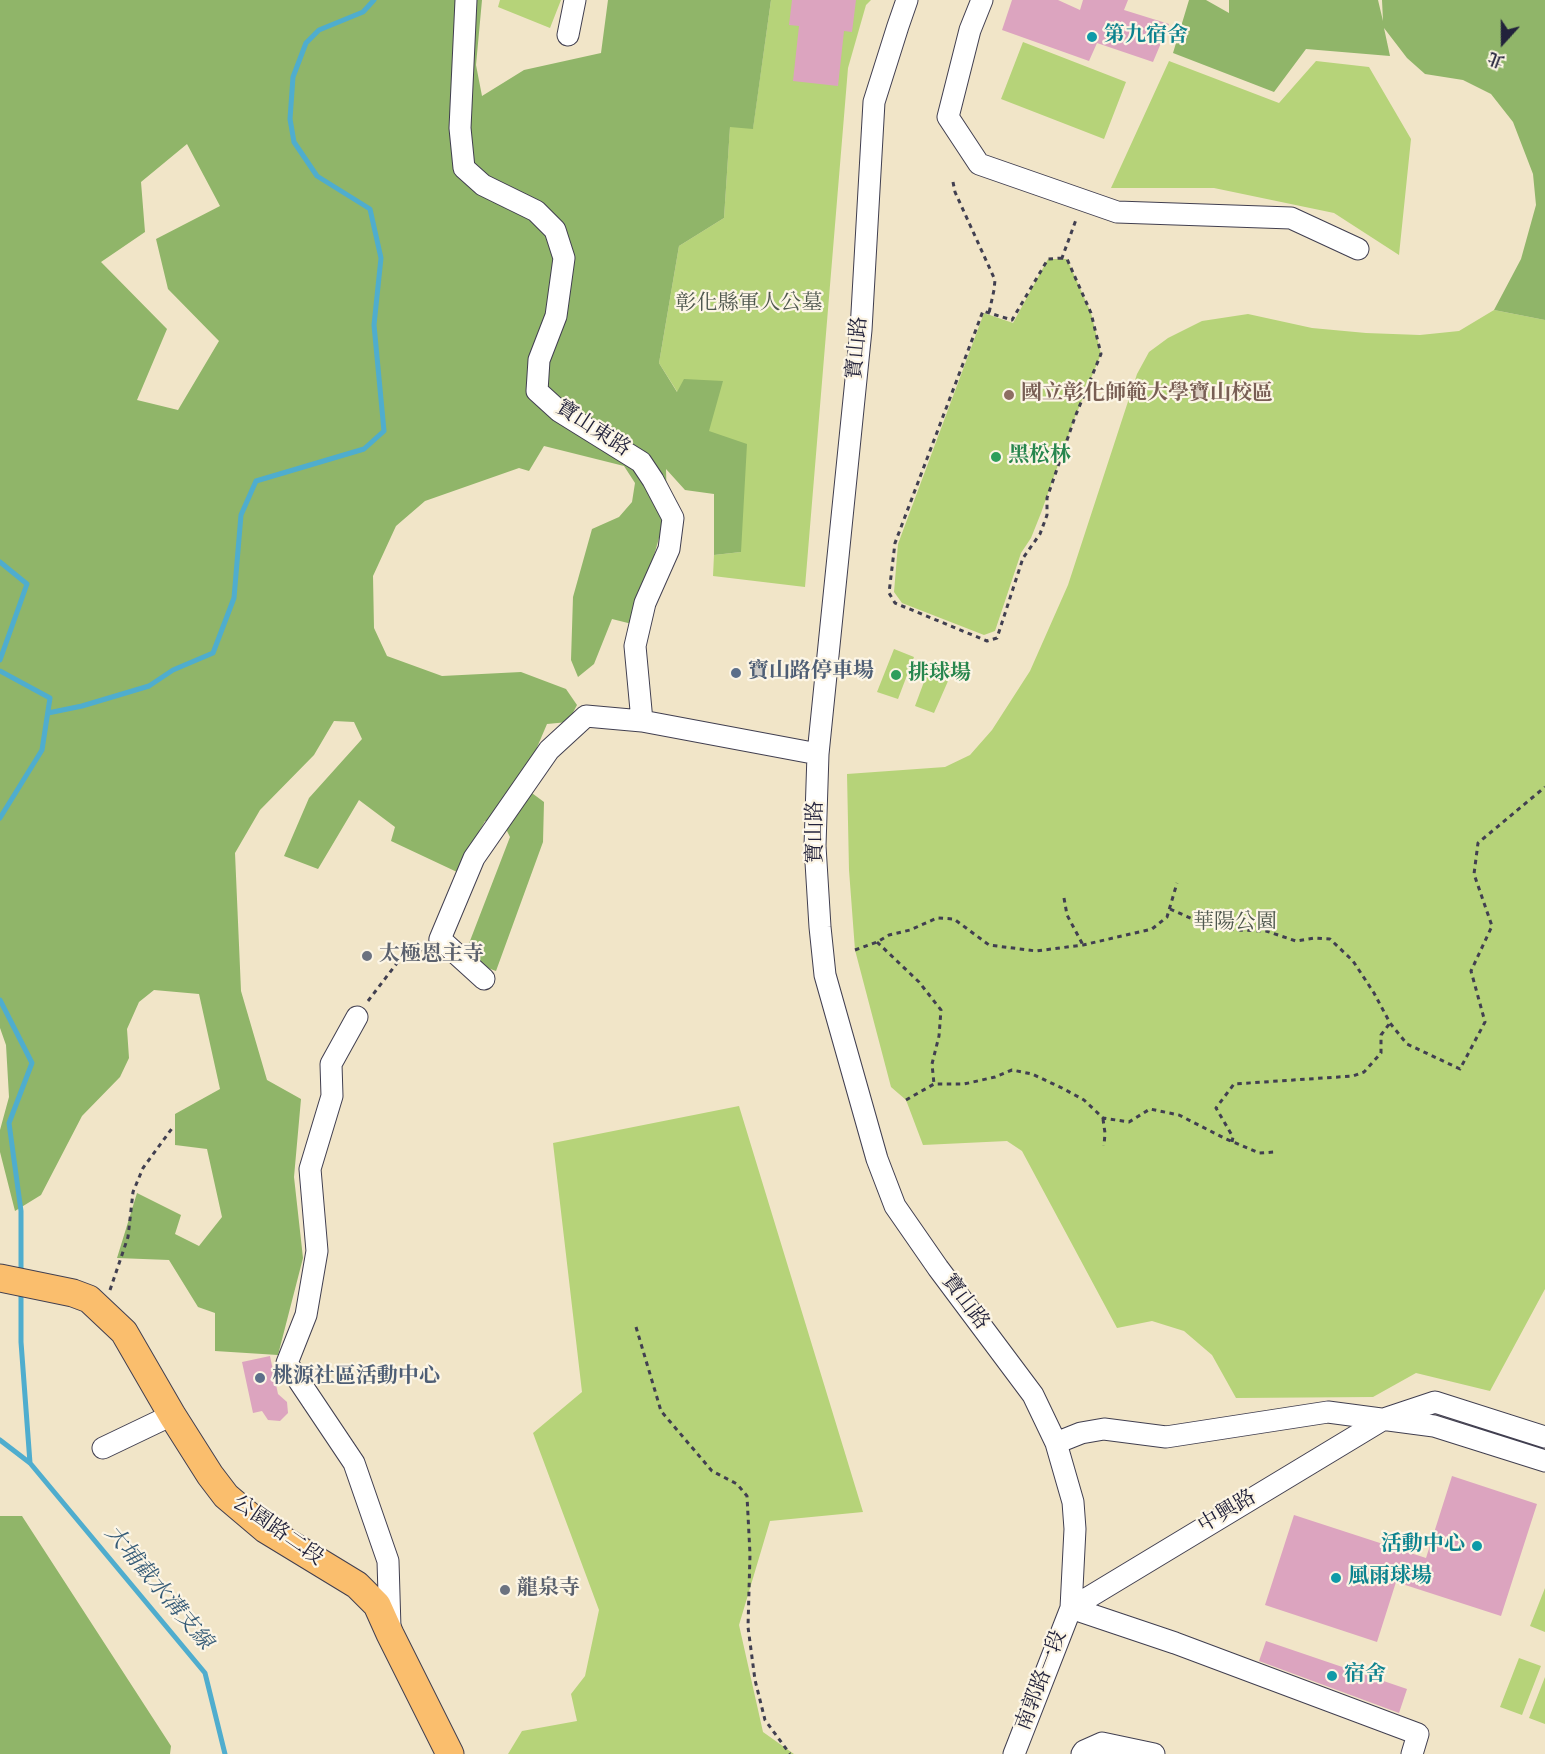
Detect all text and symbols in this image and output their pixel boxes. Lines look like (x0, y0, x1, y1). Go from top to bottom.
north arrow (1473, 12, 1533, 72)
place label: 第九宿舍 (1104, 24, 1188, 50)
marker: 第九宿舍 (1085, 30, 1099, 44)
text: 北 (1485, 46, 1508, 72)
park label: 彰化縣軍人公墓 (676, 292, 822, 318)
street label: 寶山路 (844, 316, 874, 380)
place label: 國立彰化師範大學寶山校區 (1021, 382, 1273, 408)
marker: 國立彰化師範大學寶山校區 (1002, 388, 1016, 402)
street label: 寶山東路 (550, 397, 634, 463)
place label: 黑松林 (1008, 444, 1071, 470)
marker: 黑松林 (989, 450, 1003, 464)
place label: 寶山路停車場 (748, 660, 874, 686)
place label: 排球場 (908, 662, 971, 688)
marker: 寶山路停車場 (729, 666, 743, 680)
marker: 排球場 (889, 668, 903, 682)
street label: 寶山路 (804, 801, 830, 863)
park label: 華陽公園 (1193, 911, 1277, 937)
place label: 太極恩主寺 (379, 943, 484, 969)
marker: 太極恩主寺 (360, 949, 374, 963)
street label: 寶山路 (935, 1270, 993, 1336)
place label: 桃源社區活動中心 (272, 1365, 440, 1391)
marker: 桃源社區活動中心 (253, 1371, 267, 1385)
street label: 中興路 (1195, 1486, 1261, 1540)
street label: 公園路二段 (227, 1492, 327, 1572)
water label: 大埔截水溝支線 (97, 1522, 217, 1656)
place label: 活動中心 (1381, 1533, 1465, 1559)
marker: 活動中心 (1470, 1539, 1484, 1553)
place label: 風雨球場 (1348, 1565, 1432, 1591)
marker: 風雨球場 (1329, 1571, 1343, 1585)
place label: 龍泉寺 (517, 1577, 580, 1603)
marker: 龍泉寺 (498, 1583, 512, 1597)
street label: 南郭路一段 (1012, 1627, 1074, 1735)
place label: 宿舍 (1344, 1663, 1386, 1689)
marker: 宿舍 (1325, 1669, 1339, 1683)

